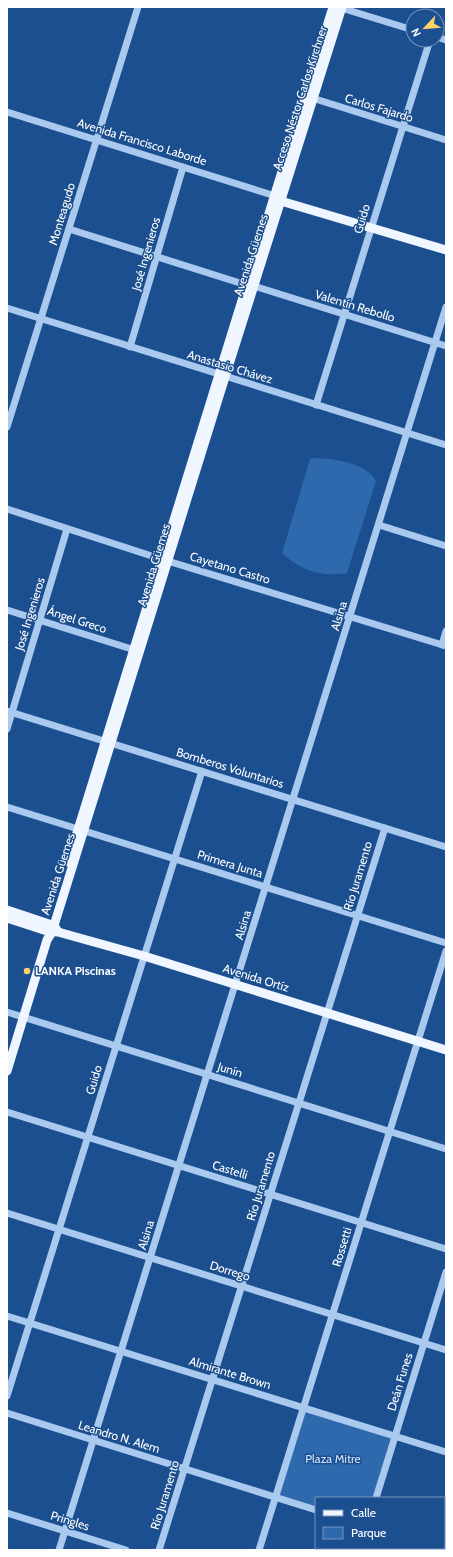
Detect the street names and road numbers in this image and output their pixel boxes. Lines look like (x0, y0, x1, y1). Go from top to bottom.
street label: Acceso Néstor Carlos Kirchner (269, 24, 330, 172)
street label: Carlos Fajardo (343, 90, 415, 125)
street label: Avenida Francisco Laborde (76, 115, 209, 168)
street label: Monteagudo (45, 181, 78, 247)
street label: Guido (350, 202, 373, 235)
street label: Avenida Güemes (230, 212, 271, 298)
street label: José Ingenieros (128, 215, 163, 293)
street label: Valentín Rebollo (313, 286, 397, 325)
street label: Anastasio Chávez (186, 346, 275, 387)
street label: Avenida Güemes (134, 522, 173, 608)
street label: Cayetano Castro (188, 548, 273, 587)
street label: José Ingenieros (11, 575, 48, 653)
street label: Alsina (327, 599, 350, 632)
street label: Ángel Greco (46, 603, 109, 636)
street label: Bomberos Voluntarios (175, 744, 286, 791)
street label: Avenida Güemes (37, 831, 78, 917)
street label: Río Juramento (340, 839, 375, 912)
street label: Primera Junta (196, 846, 265, 881)
street label: Alsina (231, 908, 254, 941)
street label: Avenida Ortíz (221, 960, 291, 995)
street label: Junín (215, 1058, 245, 1080)
street label: Guido (82, 1063, 105, 1096)
street label: Río Juramento (243, 1149, 278, 1222)
street label: Castelli (211, 1157, 250, 1182)
street label: Alsina (134, 1218, 157, 1251)
street label: Rossetti (328, 1225, 355, 1268)
street label: Dorrego (208, 1257, 253, 1284)
street label: Deán Funes (384, 1351, 415, 1413)
street label: Almirante Brown (187, 1353, 273, 1392)
street label: Leandro N. Alem (77, 1417, 162, 1456)
street label: Río Juramento (147, 1458, 182, 1531)
street label: Pringles (49, 1508, 91, 1534)

